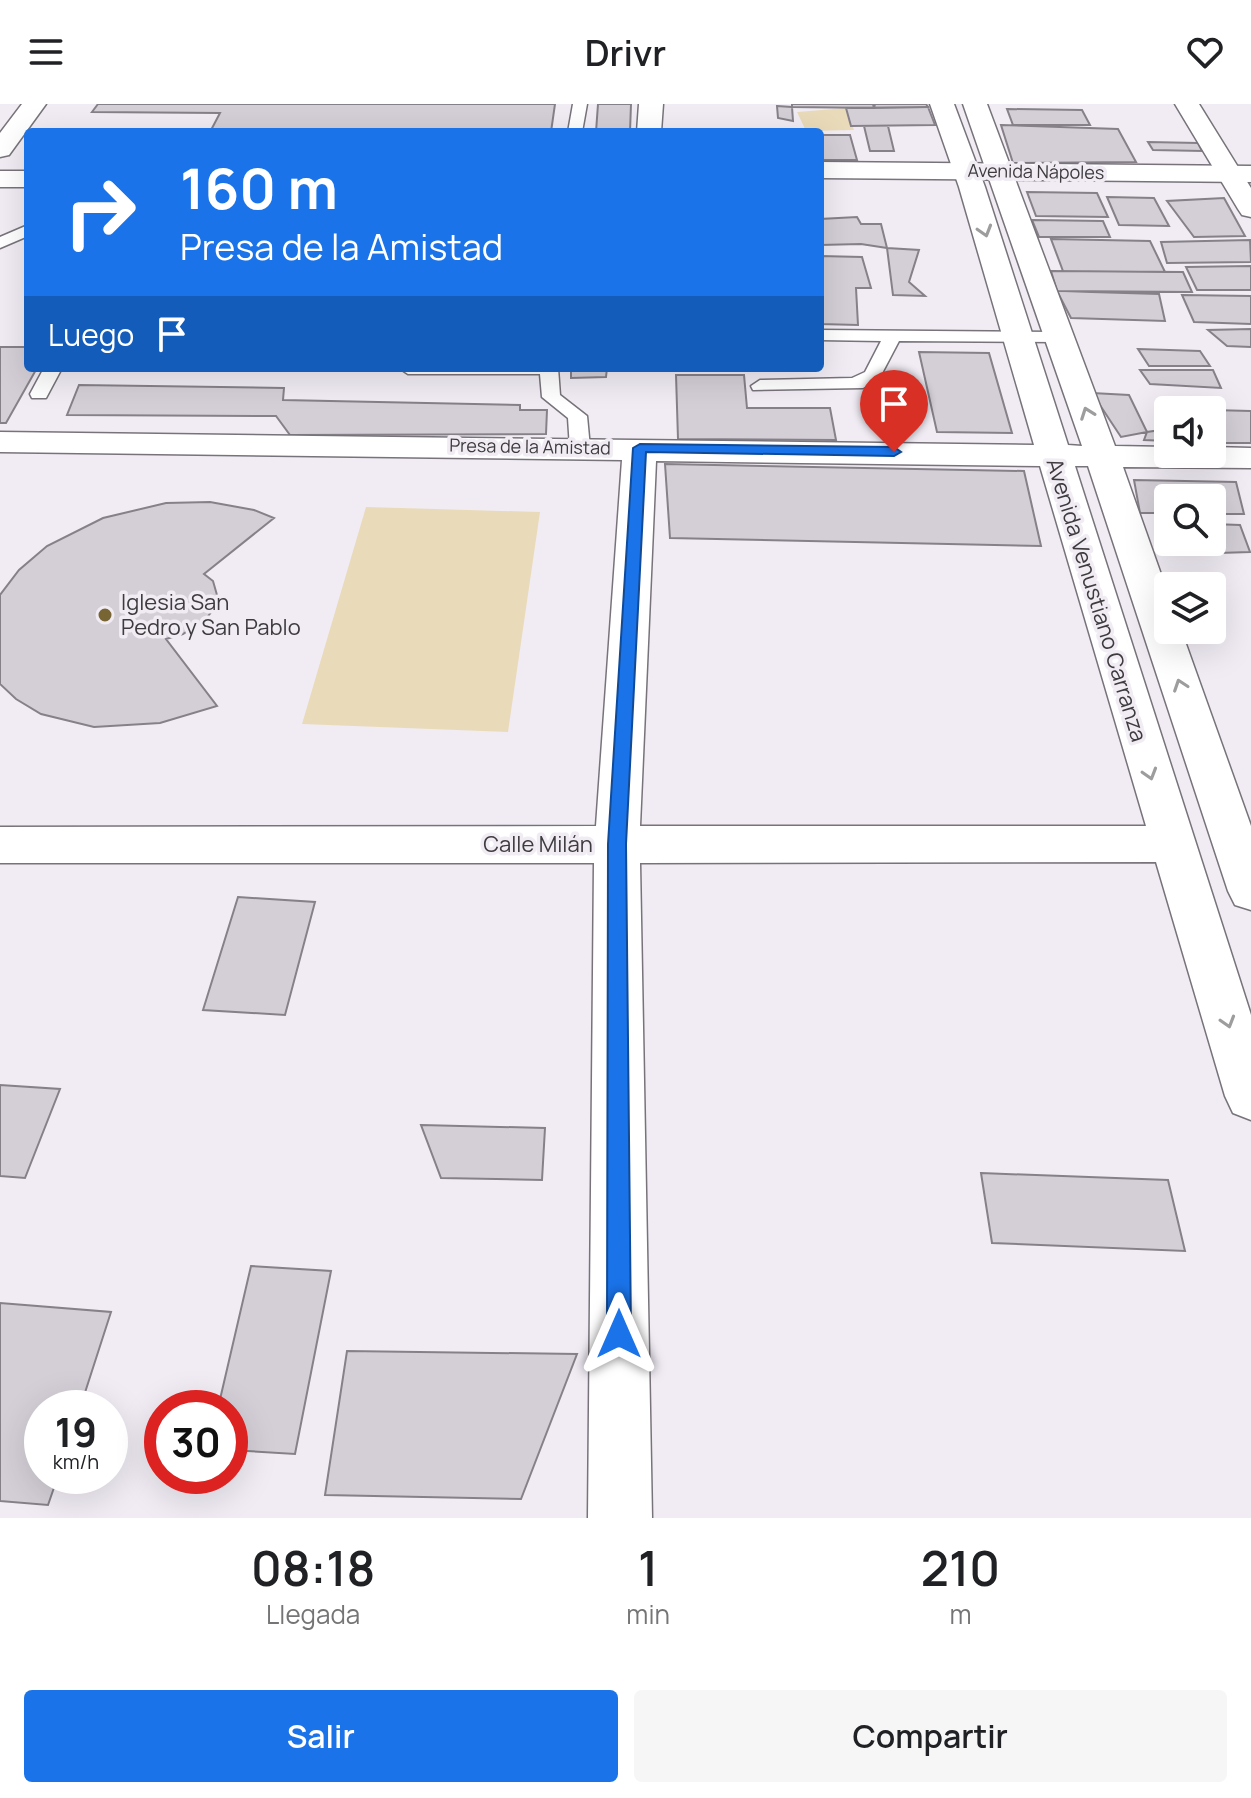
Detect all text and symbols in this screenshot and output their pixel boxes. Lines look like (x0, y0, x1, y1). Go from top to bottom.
text: Drivr (585, 28, 666, 77)
icon: menu (24, 30, 68, 74)
icon: heart (1183, 30, 1227, 74)
text: 160 m (180, 149, 338, 226)
street label: Avenida Nápoles (967, 158, 1105, 184)
icon: right (48, 160, 152, 264)
text: Presa de la Amistad (180, 222, 503, 271)
one-way arrow (976, 223, 992, 237)
icon: arrive (150, 312, 194, 356)
text: Luego (48, 314, 134, 355)
pin (860, 370, 928, 452)
icon: arrive (872, 382, 916, 426)
map controls (1154, 396, 1226, 644)
button: sound (1154, 396, 1226, 468)
one-way arrow (1080, 407, 1096, 421)
street label: Presa de la Amistad (449, 433, 611, 459)
street label: Avenida Venustiano Carranza (1040, 455, 1154, 745)
button: search (1154, 484, 1226, 556)
button: layers (1154, 572, 1226, 644)
place label: Iglesia San Pedro y San Pablo (121, 587, 301, 642)
marker: Iglesia San Pedro y San Pablo (96, 606, 114, 624)
one-way arrow (1174, 679, 1190, 693)
one-way arrow (1141, 766, 1157, 780)
street label: Calle Milán (483, 829, 593, 859)
one-way arrow (1219, 1015, 1235, 1029)
position arrow (577, 1292, 661, 1376)
speed limit sign: 30 (144, 1390, 248, 1494)
text: 19 (55, 1404, 97, 1459)
text: km/h (53, 1448, 99, 1475)
text: 08:18 (251, 1535, 375, 1600)
text: 1 (638, 1535, 658, 1600)
text: 210 (921, 1535, 1000, 1600)
text: Llegada (266, 1596, 360, 1632)
text: min (626, 1596, 670, 1632)
text: m (949, 1596, 971, 1632)
button: Salir (24, 1690, 618, 1782)
button: Compartir (634, 1690, 1227, 1782)

